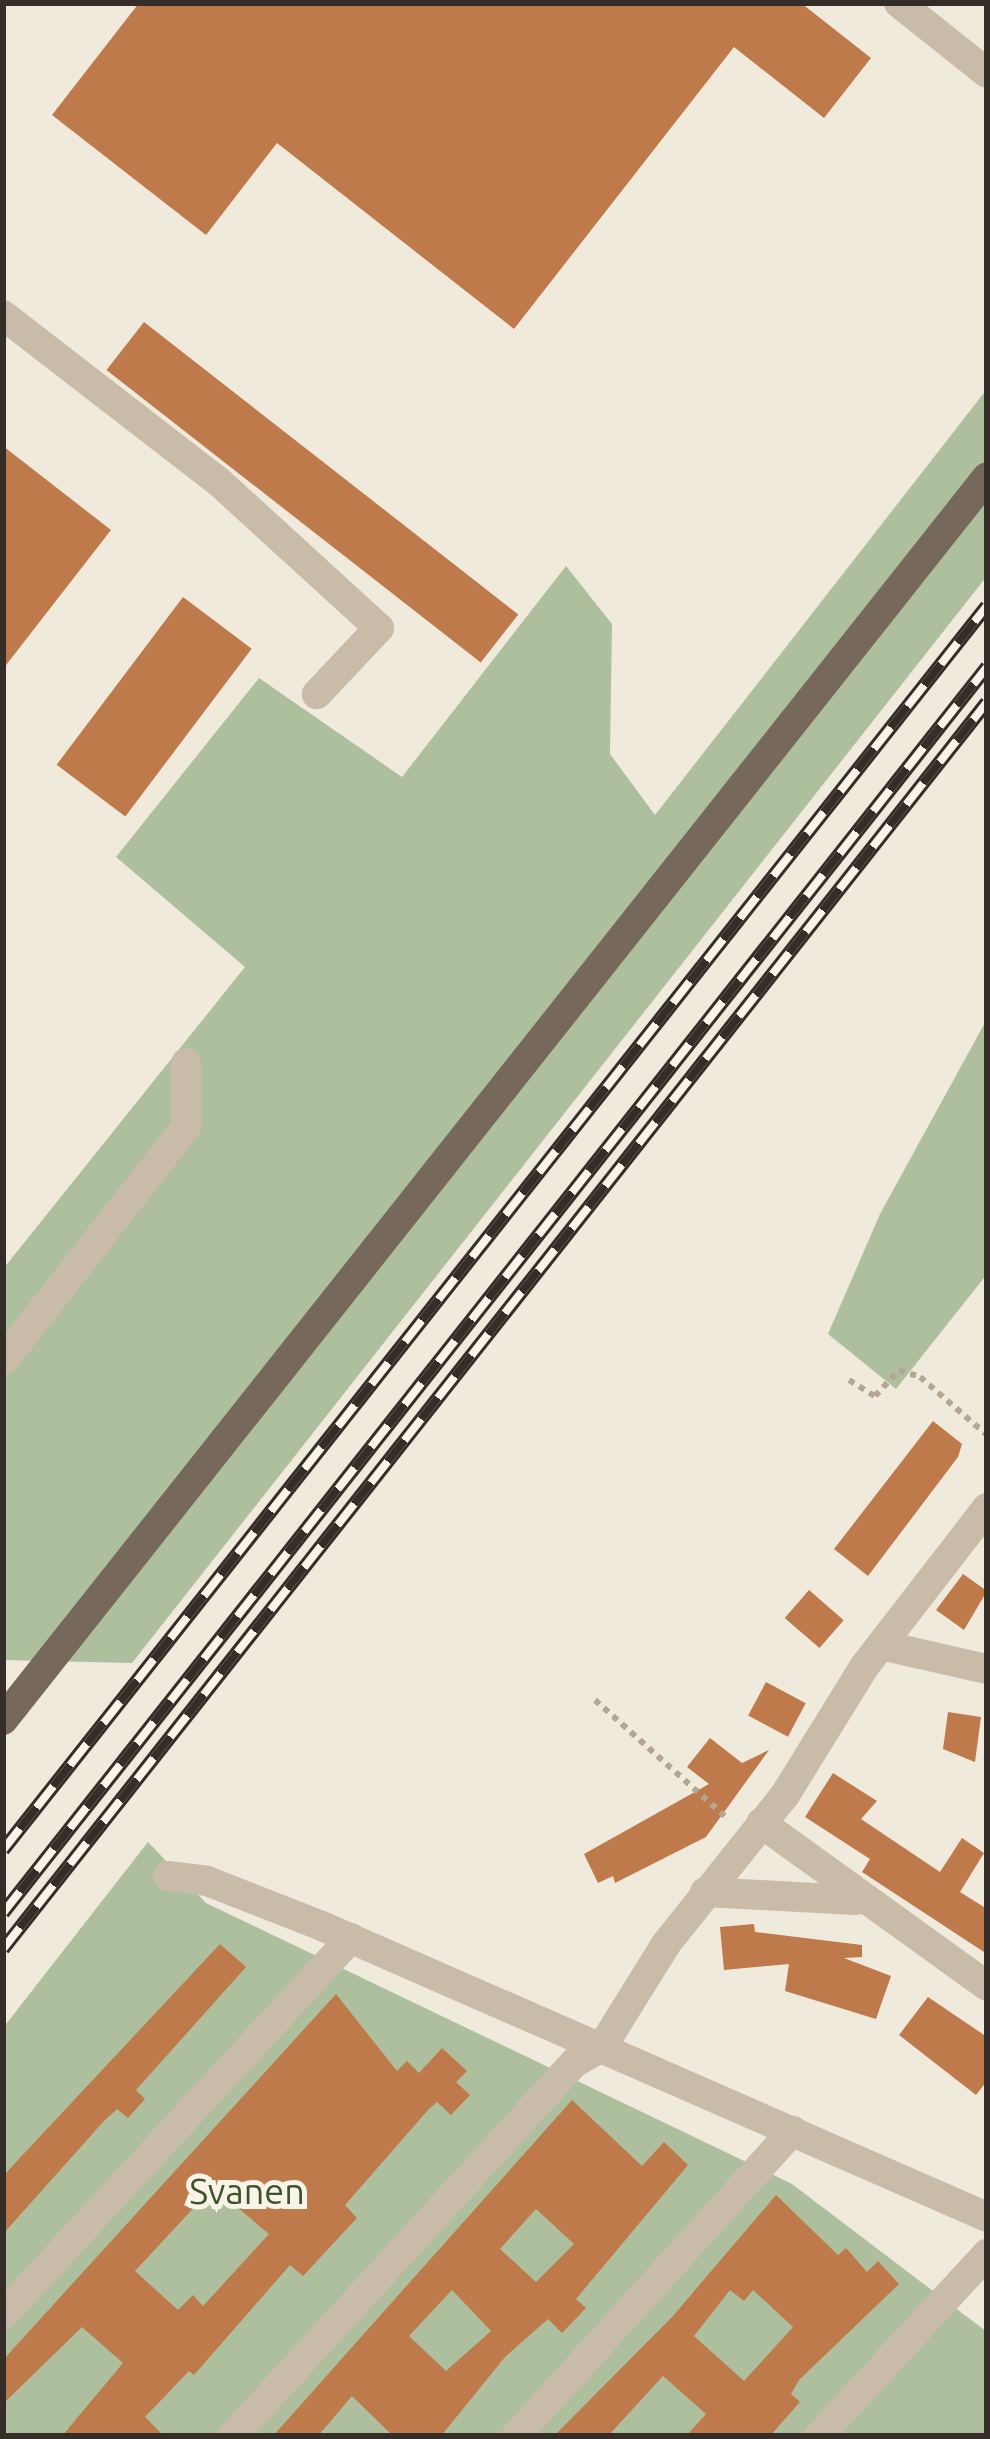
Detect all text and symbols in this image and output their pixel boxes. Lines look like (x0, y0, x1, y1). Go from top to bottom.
park label: Svanen (189, 2169, 305, 2213)

